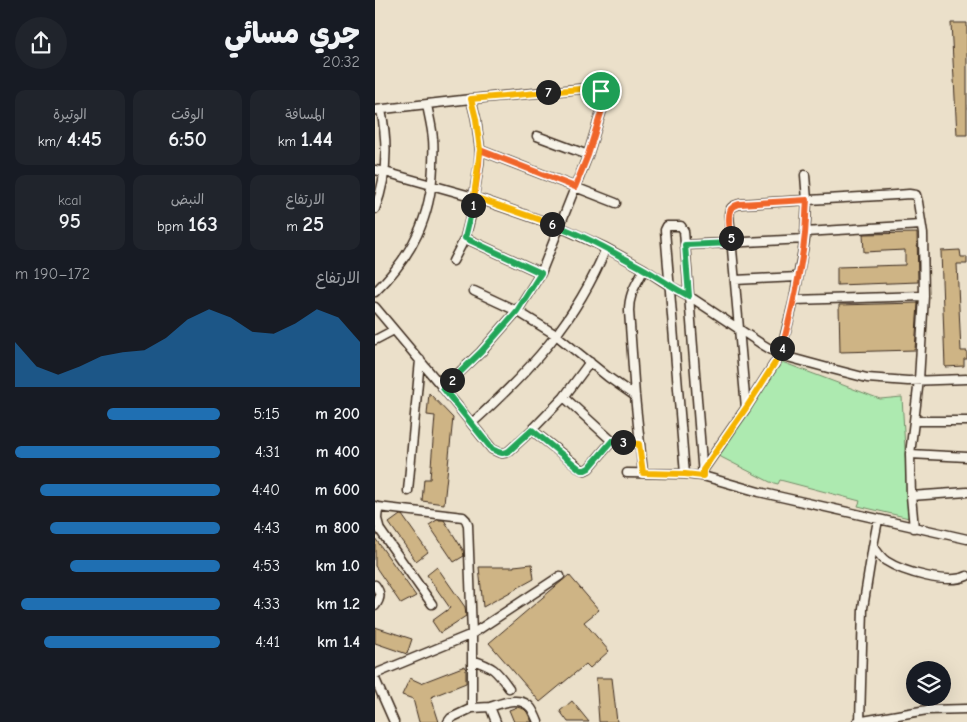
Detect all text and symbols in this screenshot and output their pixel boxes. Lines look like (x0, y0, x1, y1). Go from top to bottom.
button: share (15, 17, 67, 69)
text: جري مسائي (224, 18, 360, 50)
text: 20:32 (323, 53, 360, 71)
pin (580, 70, 622, 112)
icon: arrive (587, 77, 615, 105)
pin: 7 (535, 80, 561, 104)
text: 7 (545, 84, 552, 101)
text: الوتيرة (53, 106, 87, 123)
text: الوقت (171, 106, 204, 123)
text: المسافة (285, 106, 325, 123)
text: 4:45 (67, 127, 102, 151)
text: 6:50 (168, 127, 207, 151)
text: 1.44 (301, 127, 333, 151)
text: /km (38, 133, 67, 150)
text: km (278, 133, 301, 150)
text: النبض (171, 191, 204, 208)
text: الارتفاع (286, 191, 325, 208)
text: kcal (58, 192, 82, 209)
pin: 1 (461, 192, 485, 218)
text: 1 (471, 197, 476, 214)
text: 95 (59, 209, 81, 233)
text: 163 (188, 212, 218, 236)
text: 25 (303, 212, 324, 236)
pin: 6 (539, 212, 565, 236)
text: 6 (549, 216, 556, 233)
text: bpm (157, 218, 188, 235)
text: m (286, 218, 303, 235)
pin: 5 (719, 226, 743, 250)
text: 5 (728, 230, 735, 247)
text: 172–190 m (15, 265, 90, 283)
text: الارتفاع (315, 269, 360, 287)
pin: 4 (769, 336, 795, 360)
text: 4 (779, 340, 786, 357)
pin: 2 (439, 368, 465, 392)
text: 2 (449, 372, 456, 389)
text: 5:15 (253, 405, 280, 423)
text: 200 m (315, 405, 360, 423)
pin: 3 (611, 430, 635, 454)
text: 3 (620, 434, 627, 451)
text: 4:31 (255, 443, 280, 461)
text: 400 m (316, 443, 360, 461)
text: 4:40 (252, 481, 280, 499)
text: 600 m (315, 481, 360, 499)
text: 4:43 (254, 519, 280, 537)
text: 800 m (315, 519, 360, 537)
text: 4:53 (253, 557, 280, 575)
text: 1.0 km (315, 557, 360, 575)
text: 4:33 (253, 595, 280, 613)
text: 1.2 km (317, 595, 360, 613)
text: 4:41 (255, 633, 280, 651)
text: 1.4 km (317, 633, 360, 651)
map controls (906, 661, 951, 706)
button: layers (906, 661, 951, 706)

